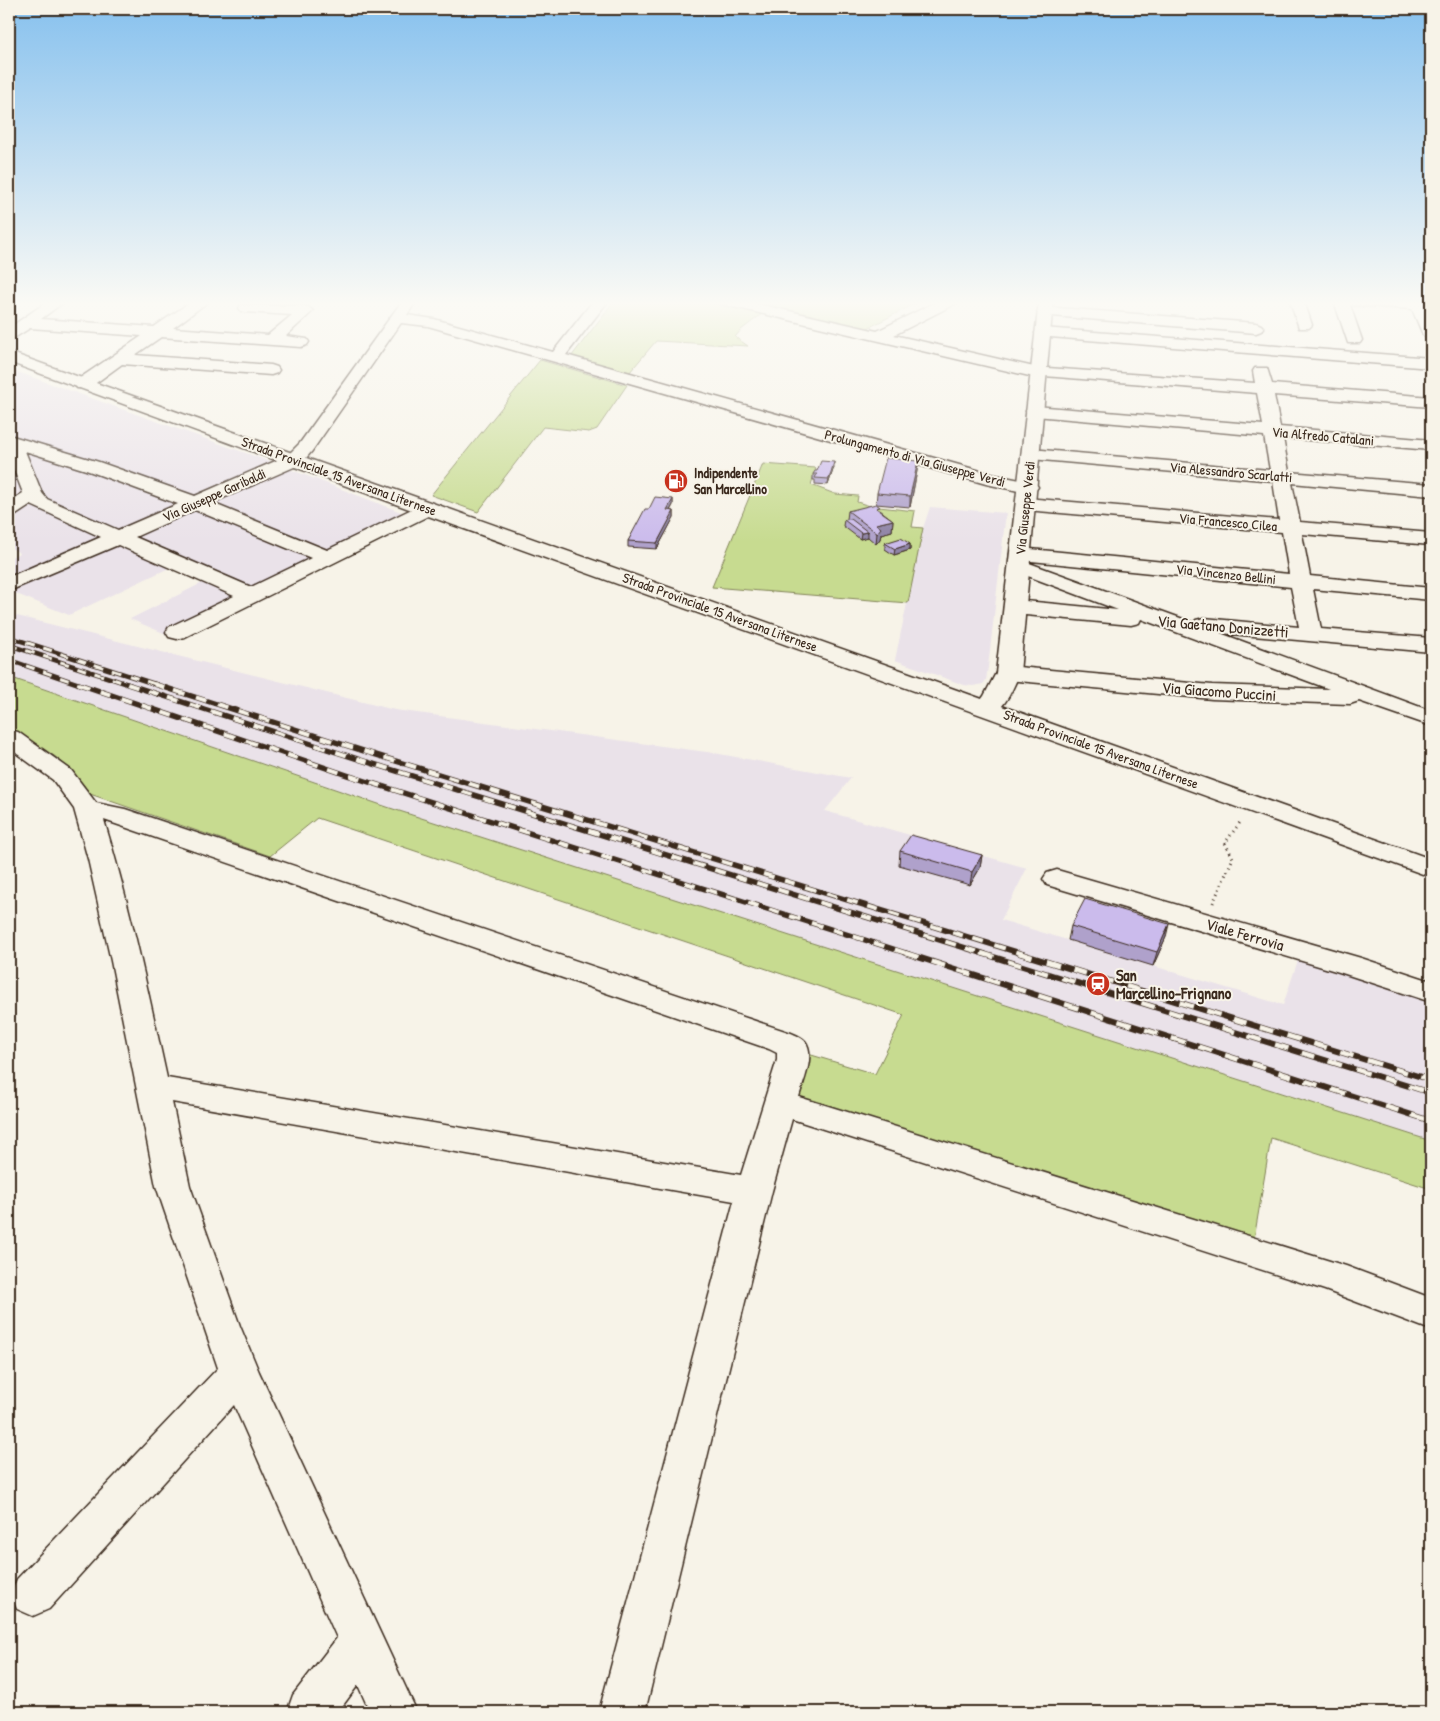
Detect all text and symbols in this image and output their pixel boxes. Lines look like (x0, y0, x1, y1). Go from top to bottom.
street label: Via Alfredo Catalani (1271, 422, 1375, 449)
street label: Prolungamento di Via Giuseppe Verdi (822, 424, 1008, 492)
street label: Strada Provinciale 15 Aversana Liternese (239, 431, 440, 520)
street label: Via Alessandro Scarlatti (1169, 457, 1293, 486)
street label: Via Giuseppe Verdi (1010, 460, 1040, 556)
street label: Via Giuseppe Garibaldi (159, 463, 269, 527)
place label: Indipendente San Marcellino (694, 463, 767, 498)
fuel station icon: Indipendente San Marcellino (663, 468, 689, 494)
street label: Via Francesco Cilea (1178, 508, 1278, 535)
street label: Via Vincenzo Bellini (1175, 559, 1277, 588)
street label: Strada Provinciale 15 Aversana Liternese (620, 567, 821, 656)
street label: Via Gaetano Donizzetti (1157, 609, 1289, 643)
street label: Via Giacomo Puccini (1161, 676, 1277, 706)
street label: Strada Provinciale 15 Aversana Liternese (1001, 704, 1202, 793)
street label: Viale Ferrovia (1203, 912, 1287, 956)
place label: San Marcellino-Frignano (1116, 964, 1232, 1005)
station icon: San Marcellino-Frignano (1085, 971, 1111, 997)

